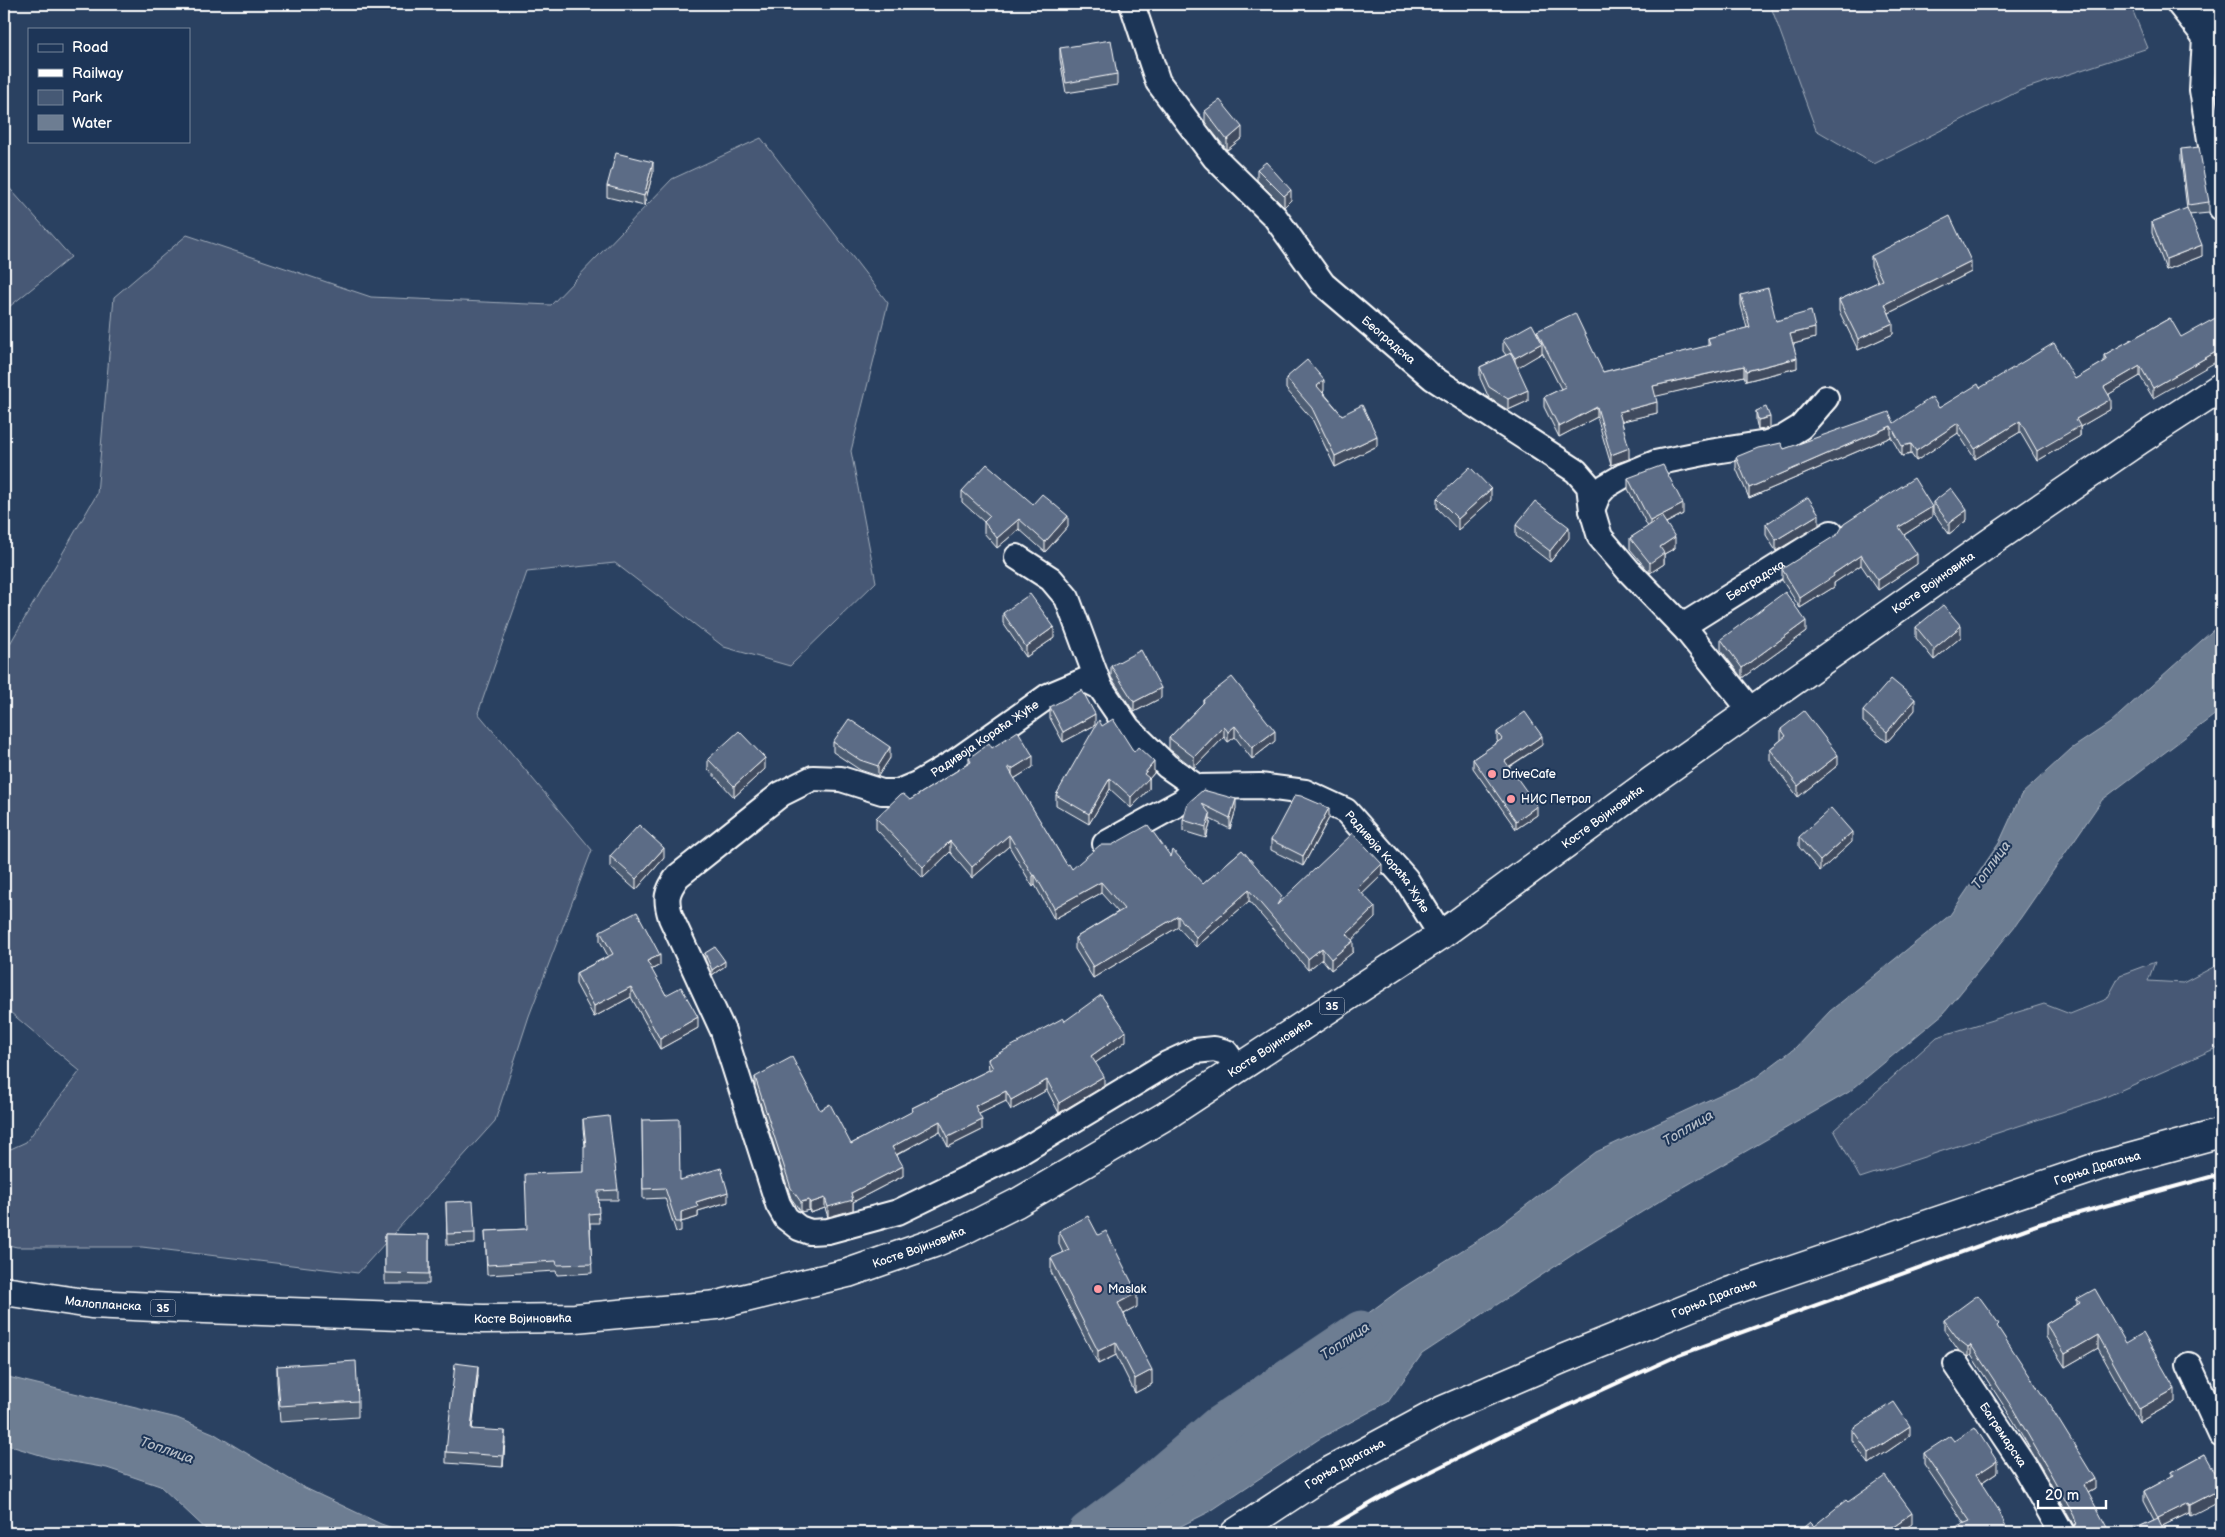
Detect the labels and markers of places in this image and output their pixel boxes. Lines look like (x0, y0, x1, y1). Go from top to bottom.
place label: DriveCafe (1502, 767, 1556, 782)
marker: DriveCafe (1486, 768, 1498, 780)
place label: НИС Петрол (1521, 792, 1591, 807)
marker: НИС Петрол (1505, 793, 1517, 805)
place label: Maslak (1108, 1282, 1146, 1297)
marker: Maslak (1092, 1283, 1104, 1295)

